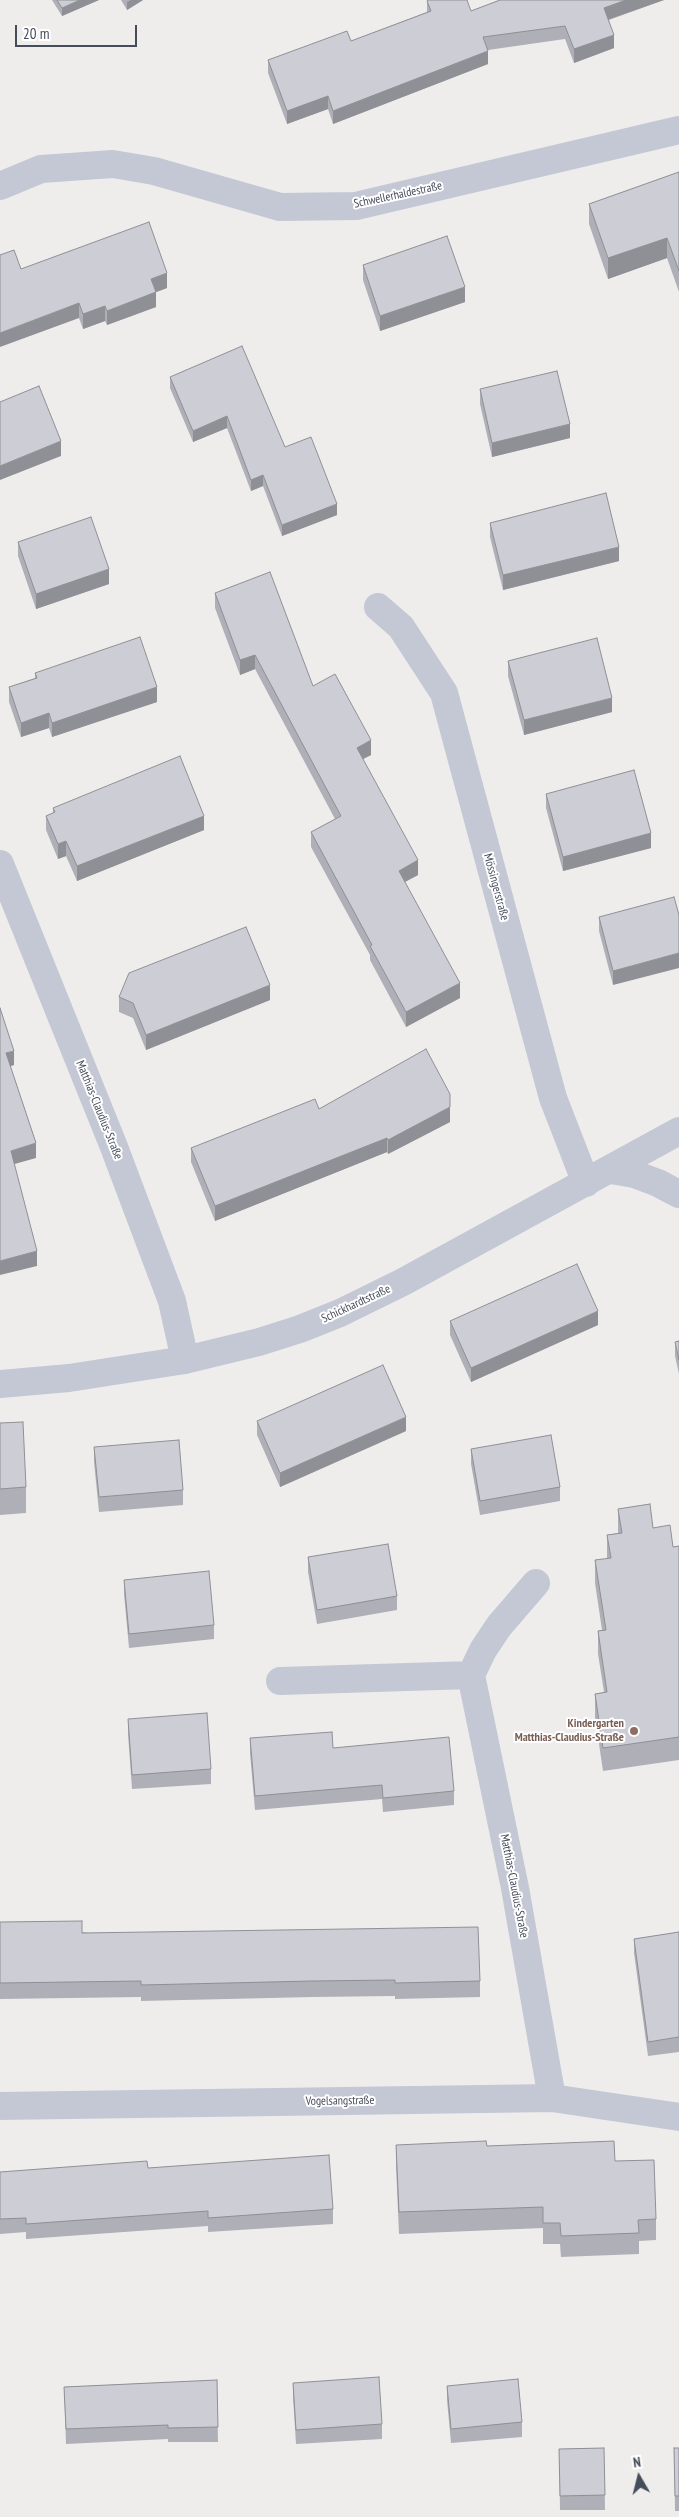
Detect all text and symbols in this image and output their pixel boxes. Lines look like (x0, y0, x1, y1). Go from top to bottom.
scale bar (18, 15, 140, 47)
text: 20 m (23, 24, 49, 43)
street label: Schwellerhaldestraße (353, 179, 443, 211)
street label: Mössingerstraße (480, 852, 512, 922)
street label: Matthias-Claudius-Straße (73, 1058, 125, 1162)
street label: Schickhardtstraße (319, 1282, 393, 1326)
place label: Kindergarten Matthias-Claudius-Straße (515, 1717, 624, 1745)
marker: Kindergarten Matthias-Claudius-Straße (628, 1725, 640, 1737)
street label: Matthias-Claudius-Straße (497, 1833, 531, 1939)
street label: Vogelsangstraße (306, 2093, 374, 2109)
north arrow (614, 2452, 664, 2502)
text: N (632, 2453, 642, 2472)

